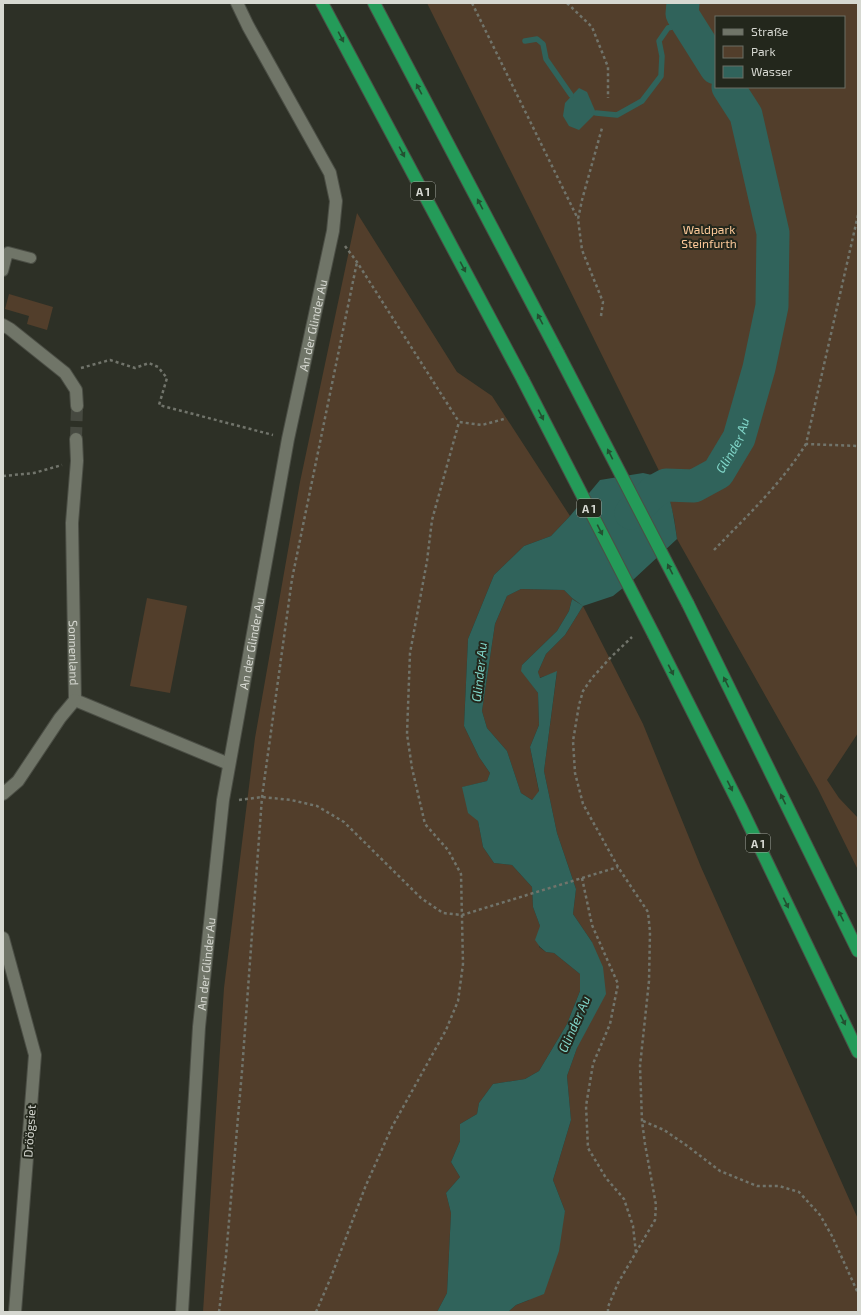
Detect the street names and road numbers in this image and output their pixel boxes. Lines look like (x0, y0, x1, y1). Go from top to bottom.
road number: A 1 (411, 182, 435, 200)
street label: An der Glinder Au (296, 278, 329, 372)
road number: A 1 (577, 499, 601, 517)
street label: An der Glinder Au (236, 596, 266, 691)
street label: Sonnenland (67, 620, 82, 685)
road number: A 1 (746, 834, 770, 852)
street label: An der Glinder Au (194, 917, 218, 1011)
street label: Dröögsiet (20, 1104, 38, 1158)

